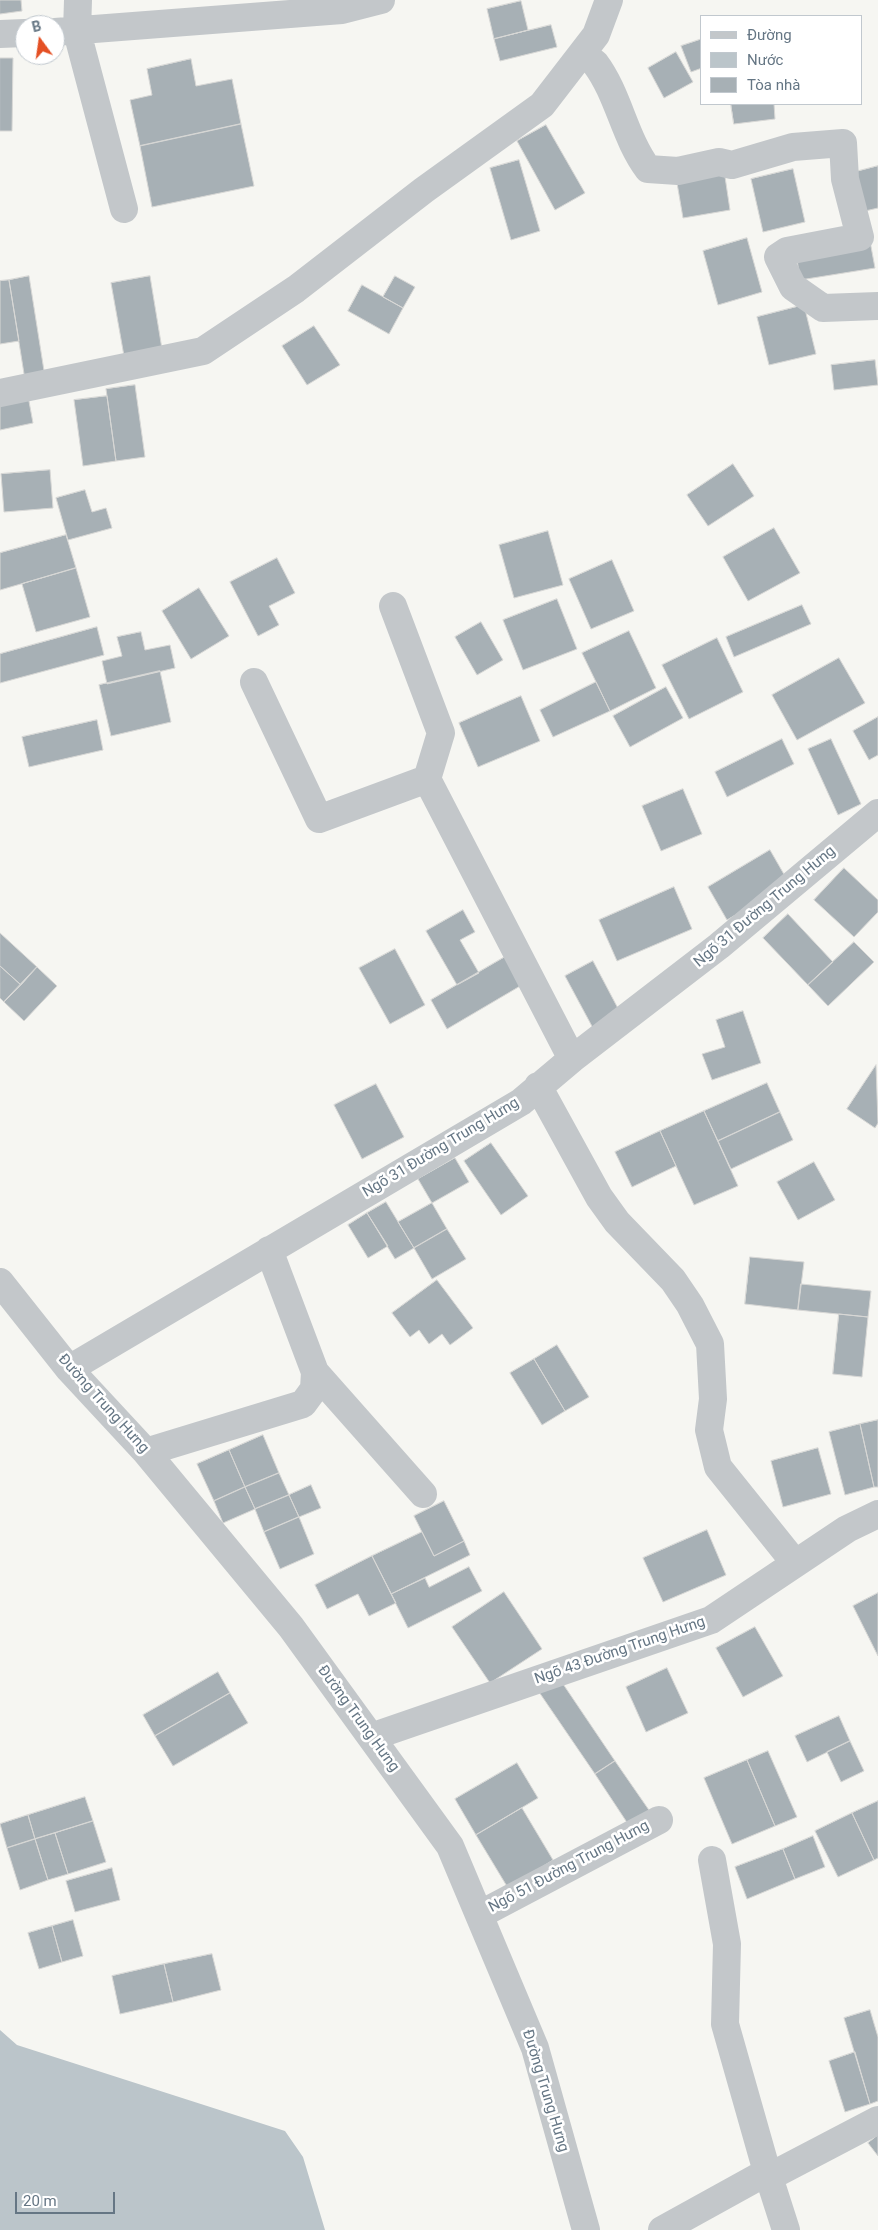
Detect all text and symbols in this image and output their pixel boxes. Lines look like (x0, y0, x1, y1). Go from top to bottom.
north arrow (15, 15, 65, 65)
legend (700, 15, 863, 105)
text: B (30, 18, 43, 35)
text: Đường (747, 26, 792, 44)
text: Nước (747, 51, 783, 69)
text: Tòa nhà (747, 76, 800, 94)
street label: Ngõ 31 Đường Trung Hưng (691, 843, 839, 971)
street label: Ngõ 31 Đường Trung Hưng (360, 1094, 522, 1202)
street label: Đường Trung Hưng (54, 1351, 152, 1457)
street label: Ngõ 43 Đường Trung Hưng (532, 1613, 708, 1689)
street label: Đường Trung Hưng (313, 1662, 403, 1776)
street label: Ngõ 51 Đường Trung Hưng (486, 1817, 652, 1917)
street label: Đường Trung Hưng (518, 2028, 572, 2154)
scale bar (18, 2182, 118, 2214)
text: 20 m (23, 2192, 57, 2210)

